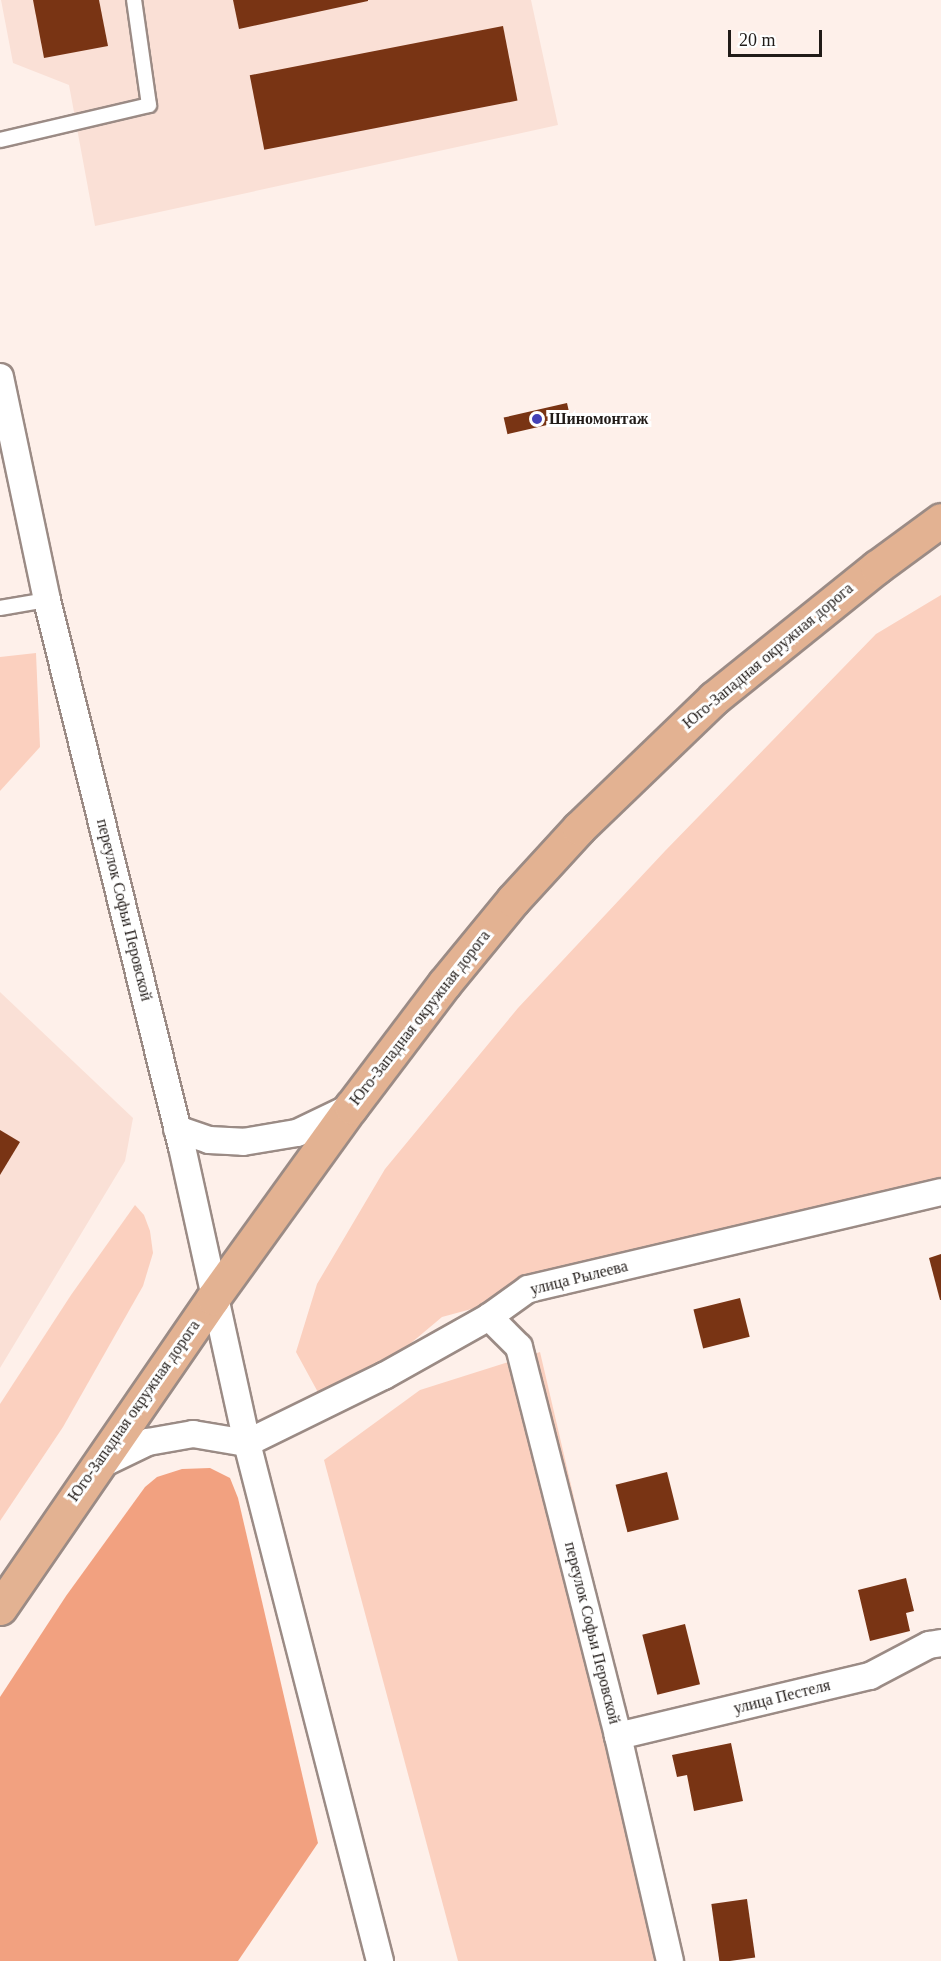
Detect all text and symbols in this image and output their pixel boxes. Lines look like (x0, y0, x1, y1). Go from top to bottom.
scale bar (731, 18, 826, 56)
text: 20 m (739, 30, 776, 50)
place label: Шиномонтаж (549, 409, 648, 429)
marker: Шиномонтаж (530, 412, 544, 426)
street label: Юго-Западная окружная дорога (679, 579, 857, 733)
street label: переулок Софьи Перовской (92, 817, 156, 1003)
street label: Юго-Западная окружная дорога (346, 927, 494, 1109)
street label: улица Рылеева (528, 1257, 630, 1299)
street label: Юго-Западная окружная дорога (64, 1317, 204, 1505)
street label: переулок Софьи Перовской (560, 1540, 624, 1726)
street label: улица Пестеля (732, 1676, 832, 1718)

